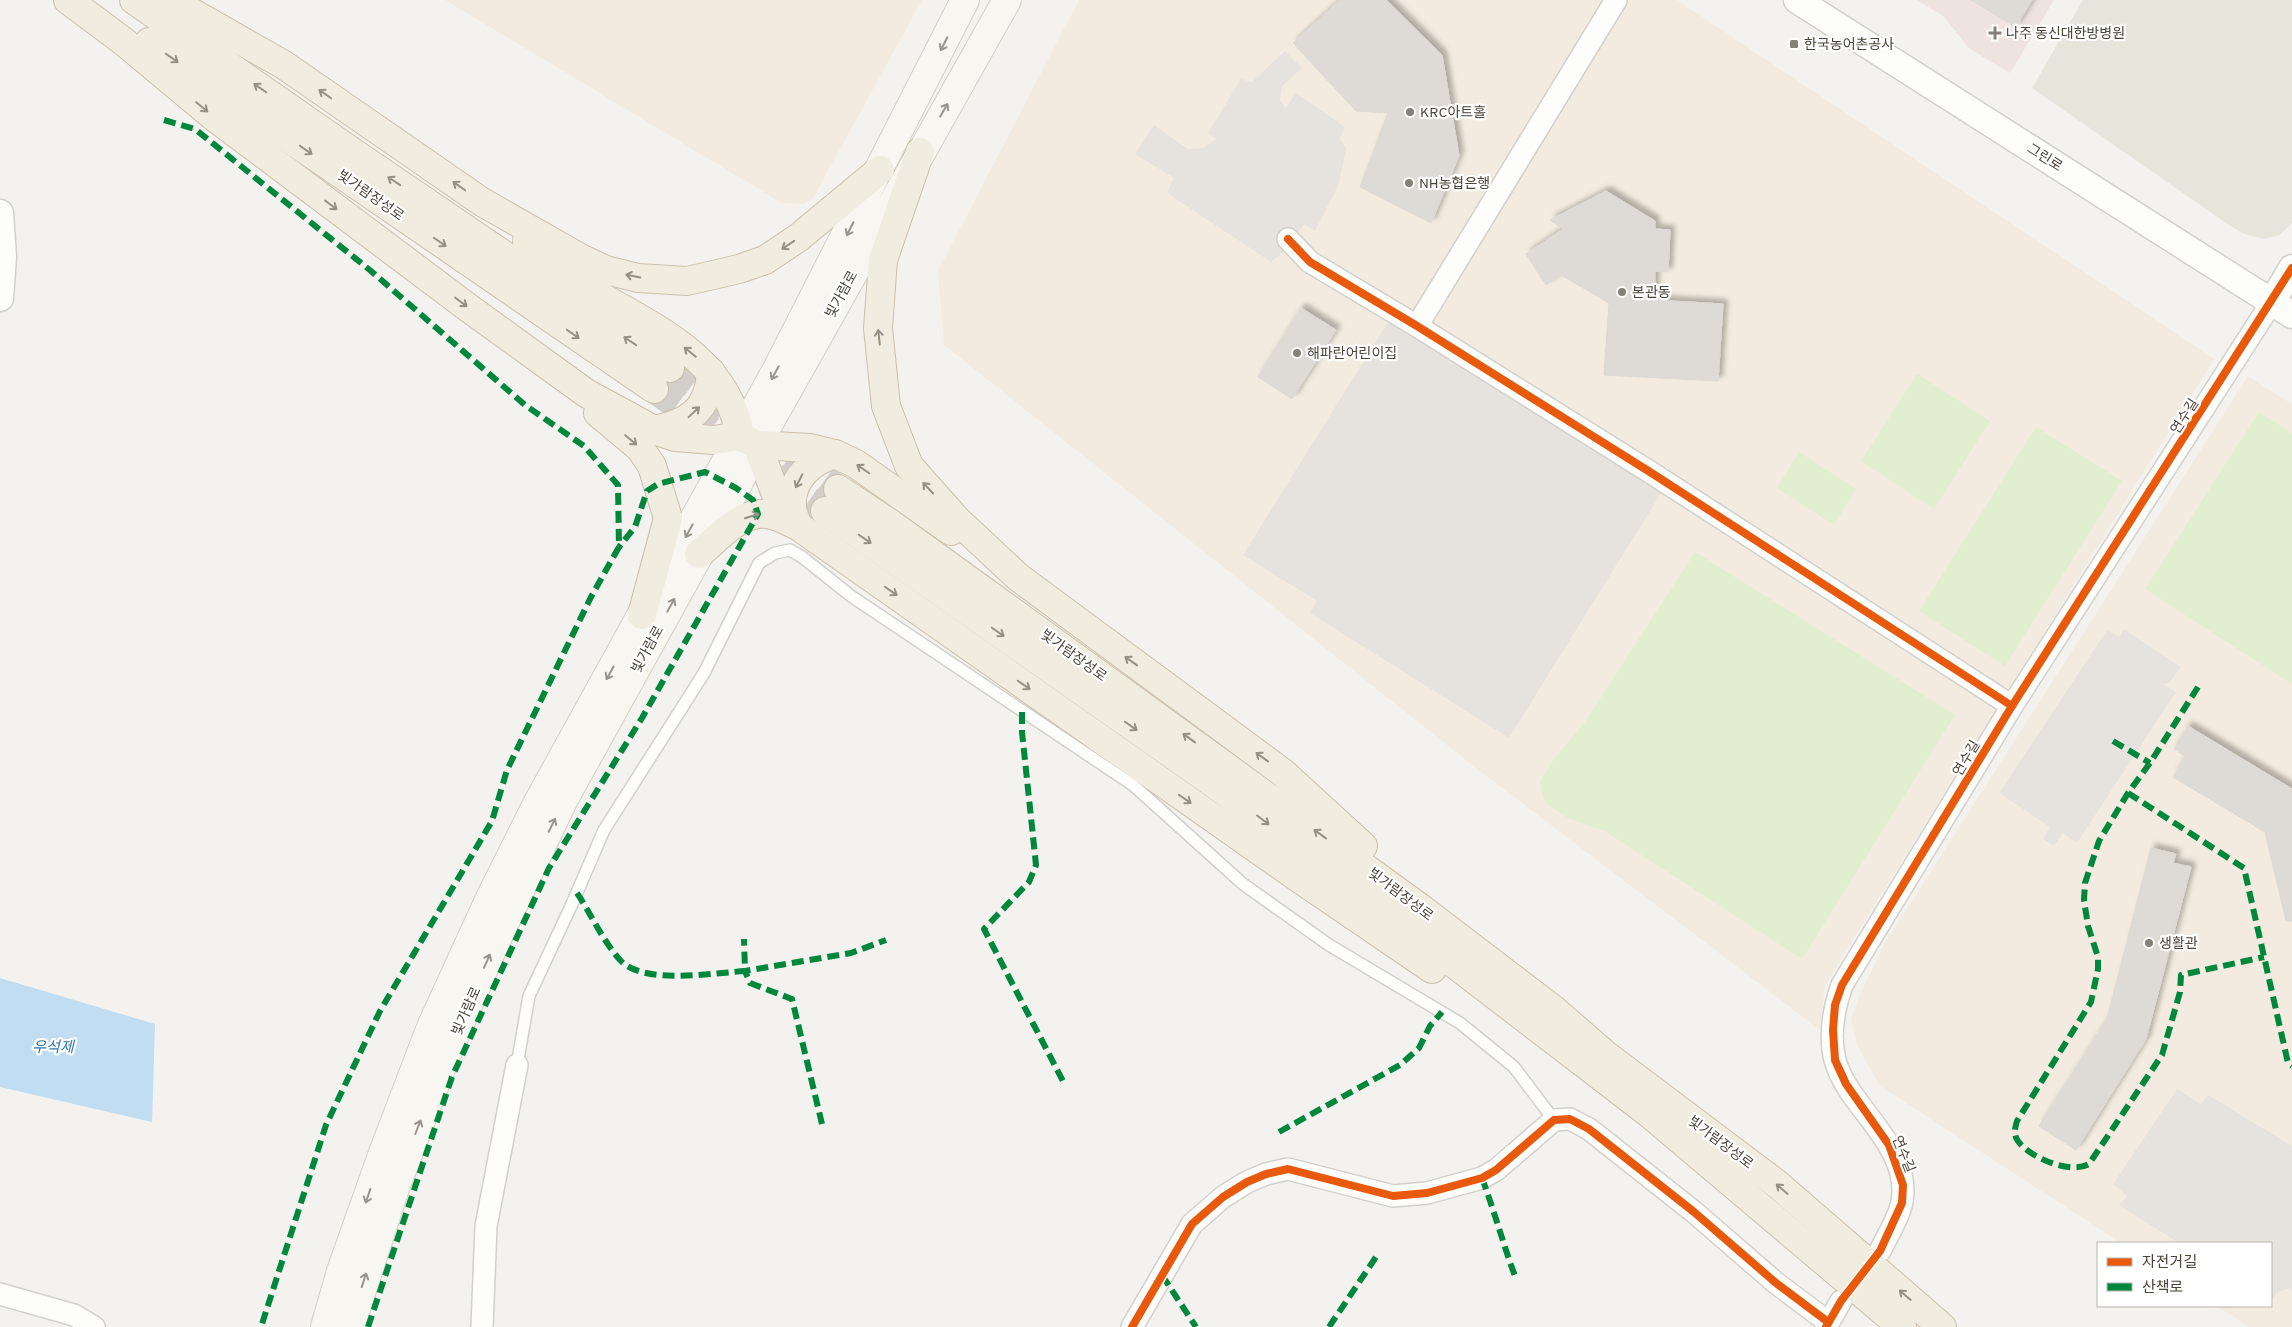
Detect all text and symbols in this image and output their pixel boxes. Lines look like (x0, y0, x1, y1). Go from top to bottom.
marker: 나주 동신대한방병원 (1988, 26, 2002, 40)
place label: 나주 동신대한방병원 (2006, 26, 2125, 43)
one-way arrow (938, 36, 948, 51)
place label: 한국농어촌공사 (1804, 37, 1894, 54)
marker: 한국농어촌공사 (1788, 38, 1800, 50)
one-way arrow (165, 53, 179, 63)
one-way arrow (254, 83, 268, 93)
one-way arrow (319, 89, 333, 99)
one-way arrow (195, 101, 208, 112)
one-way arrow (940, 103, 950, 117)
place label: KRC아트홀 (1420, 105, 1486, 122)
marker: KRC아트홀 (1404, 106, 1416, 118)
street label: 그린로 (2023, 141, 2065, 176)
one-way arrow (298, 145, 312, 155)
street label: 빛가람장성로 (334, 167, 407, 225)
one-way arrow (387, 175, 401, 186)
place label: NH농협은행 (1419, 176, 1490, 193)
marker: NH농협은행 (1403, 177, 1415, 189)
one-way arrow (452, 181, 466, 191)
one-way arrow (324, 199, 337, 210)
one-way arrow (845, 221, 855, 236)
one-way arrow (432, 237, 446, 247)
one-way arrow (781, 240, 795, 250)
street label: 빛가람로 (822, 268, 862, 321)
one-way arrow (626, 271, 642, 281)
place label: 본관동 (1632, 285, 1671, 302)
marker: 본관동 (1616, 286, 1628, 298)
one-way arrow (454, 297, 467, 308)
one-way arrow (566, 329, 580, 339)
one-way arrow (874, 330, 883, 346)
one-way arrow (623, 336, 637, 346)
one-way arrow (684, 346, 697, 357)
place label: 해파란어린이집 (1307, 346, 1397, 363)
marker: 해파란어린이집 (1291, 347, 1303, 359)
one-way arrow (770, 365, 779, 380)
street label: 연수길 (2168, 396, 2203, 438)
one-way arrow (688, 406, 701, 418)
one-way arrow (624, 434, 637, 445)
one-way arrow (857, 464, 871, 474)
one-way arrow (794, 473, 803, 488)
one-way arrow (922, 482, 934, 495)
one-way arrow (744, 511, 760, 521)
one-way arrow (683, 523, 693, 538)
one-way arrow (858, 534, 872, 544)
one-way arrow (884, 586, 898, 596)
one-way arrow (666, 597, 676, 612)
street label: 빛가람로 (628, 623, 668, 676)
one-way arrow (991, 627, 1005, 637)
street label: 빛가람장성로 (1037, 627, 1109, 686)
one-way arrow (1124, 656, 1138, 666)
one-way arrow (605, 665, 614, 680)
one-way arrow (1017, 680, 1031, 690)
one-way arrow (1124, 721, 1138, 731)
one-way arrow (1182, 733, 1196, 743)
street label: 연수길 (1950, 738, 1985, 780)
one-way arrow (1255, 752, 1269, 762)
one-way arrow (1178, 794, 1192, 804)
one-way arrow (1256, 815, 1269, 826)
one-way arrow (547, 817, 557, 832)
one-way arrow (1313, 829, 1327, 839)
street label: 빛가람장성로 (1364, 865, 1436, 925)
place label: 생활관 (2159, 936, 2198, 953)
marker: 생활관 (2143, 937, 2155, 949)
one-way arrow (483, 954, 493, 969)
street label: 빛가람로 (449, 985, 486, 1039)
water label: 우석제 (32, 1039, 76, 1058)
street label: 빛가람장성로 (1684, 1113, 1756, 1173)
one-way arrow (414, 1120, 423, 1135)
street label: 연수길 (1887, 1133, 1918, 1176)
one-way arrow (1776, 1183, 1789, 1194)
one-way arrow (363, 1187, 372, 1203)
legend (2097, 1242, 2272, 1307)
text: 자전거길 (2142, 1254, 2197, 1273)
one-way arrow (360, 1273, 369, 1289)
text: 산책로 (2142, 1279, 2183, 1298)
one-way arrow (1898, 1289, 1911, 1301)

